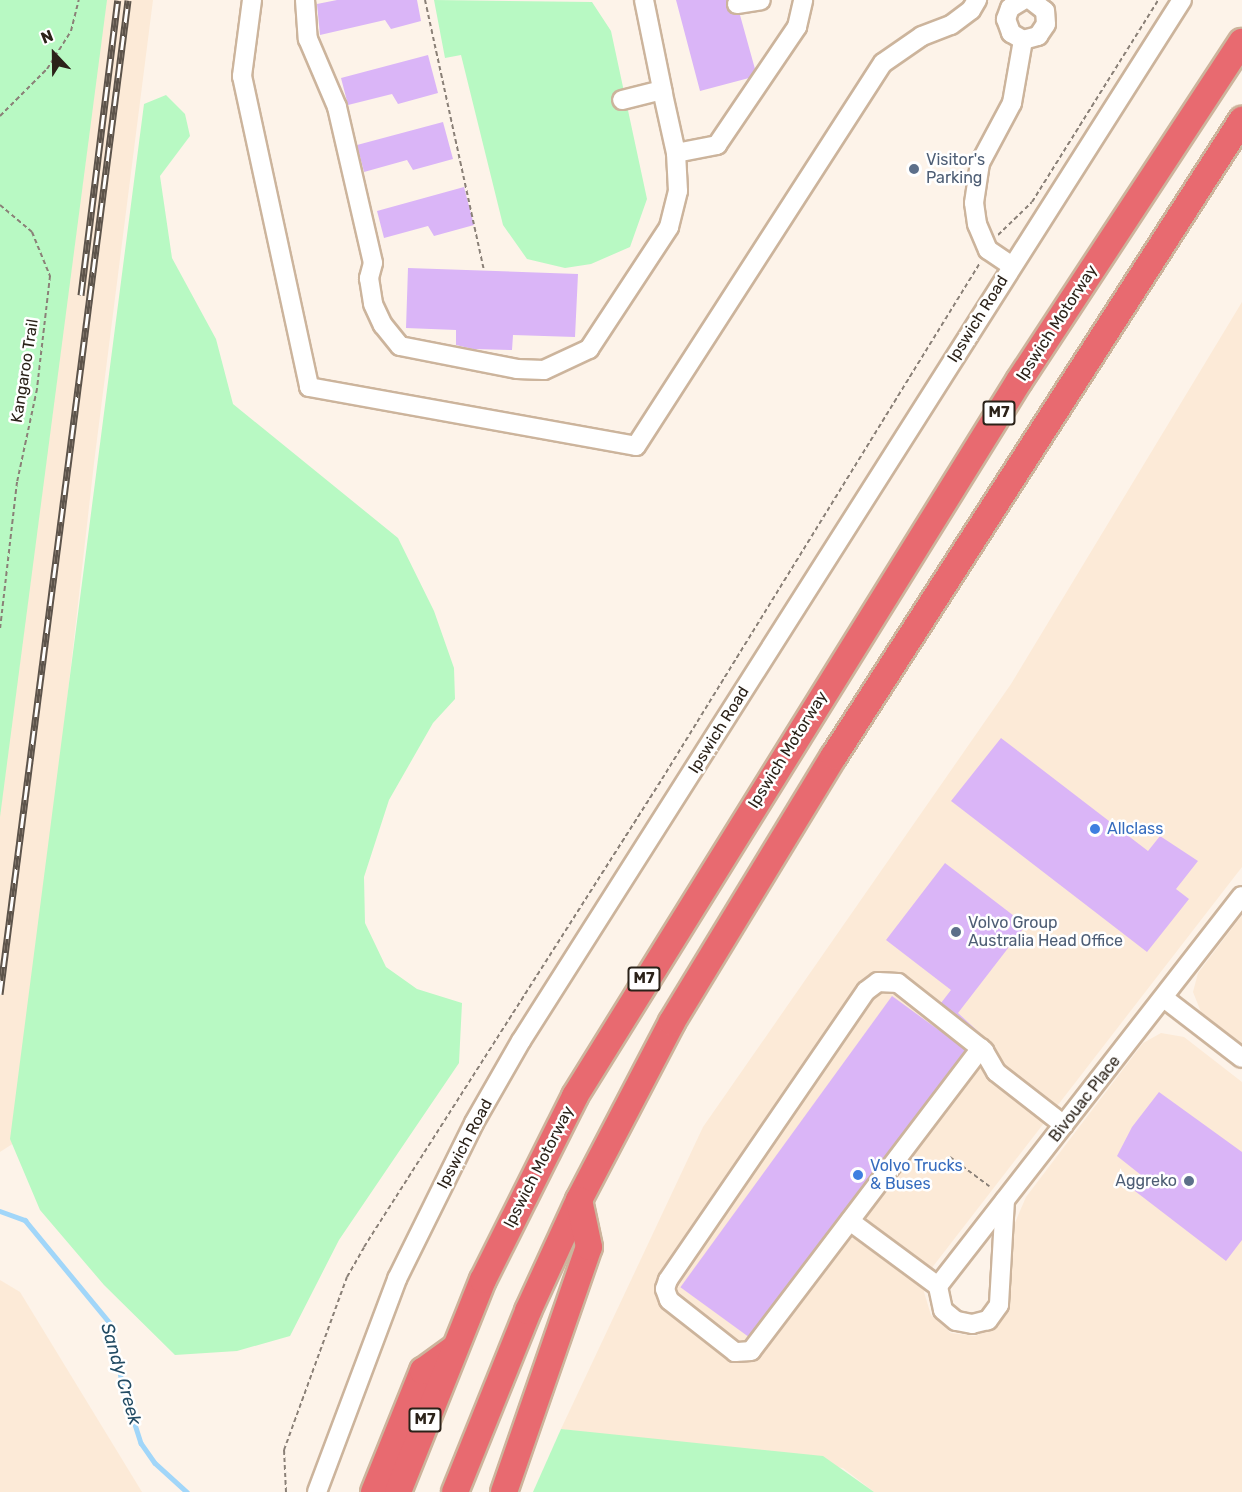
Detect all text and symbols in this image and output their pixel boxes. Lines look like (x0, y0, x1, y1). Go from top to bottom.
north arrow (24, 24, 84, 84)
text: N (38, 26, 56, 48)
place label: Visitor's Parking (926, 150, 985, 188)
marker: Visitor's Parking (907, 162, 921, 176)
street label: Ipswich Motorway (1012, 261, 1102, 385)
street label: Ipswich Road (944, 272, 1012, 366)
street label: Kangaroo Trail (7, 318, 43, 424)
road number: M7 (981, 401, 1017, 425)
street label: Ipswich Road (685, 683, 753, 777)
street label: Ipswich Motorway (744, 688, 832, 812)
place label: Allclass (1107, 819, 1163, 839)
marker: Allclass (1088, 822, 1102, 836)
place label: Volvo Group Australia Head Office (968, 913, 1123, 951)
marker: Volvo Group Australia Head Office (949, 925, 963, 939)
road number: M7 (626, 967, 662, 991)
street label: Bivouac Place (1045, 1052, 1125, 1146)
street label: Ipswich Road (433, 1096, 497, 1192)
street label: Ipswich Motorway (500, 1103, 578, 1231)
place label: Volvo Trucks & Buses (870, 1156, 963, 1194)
marker: Volvo Trucks & Buses (851, 1168, 865, 1182)
place label: Aggreko (1115, 1171, 1177, 1191)
marker: Aggreko (1182, 1174, 1196, 1188)
water label: Sandy Creek (96, 1320, 146, 1428)
road number: M7 (407, 1408, 443, 1432)

